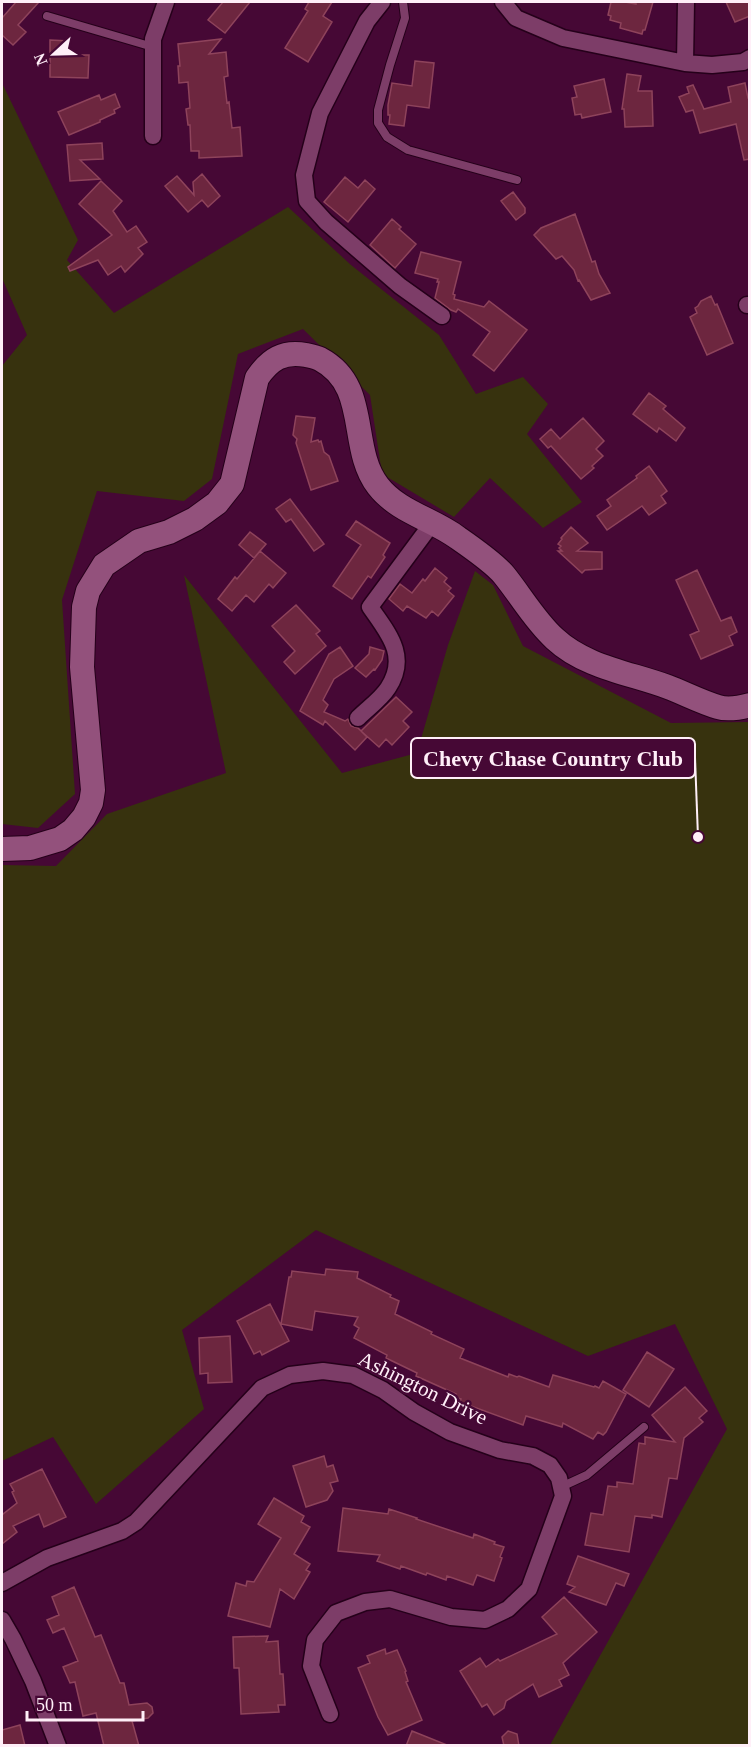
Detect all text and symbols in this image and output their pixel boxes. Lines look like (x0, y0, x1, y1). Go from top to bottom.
north arrow (24, 24, 84, 84)
text: N (30, 50, 51, 68)
callout: Chevy Chase Country Club (411, 738, 695, 778)
text: Chevy Chase Country Club (423, 746, 683, 771)
street label: Ashington Drive (355, 1346, 491, 1430)
scale bar (27, 1684, 142, 1722)
text: 50 m (36, 1695, 73, 1715)

